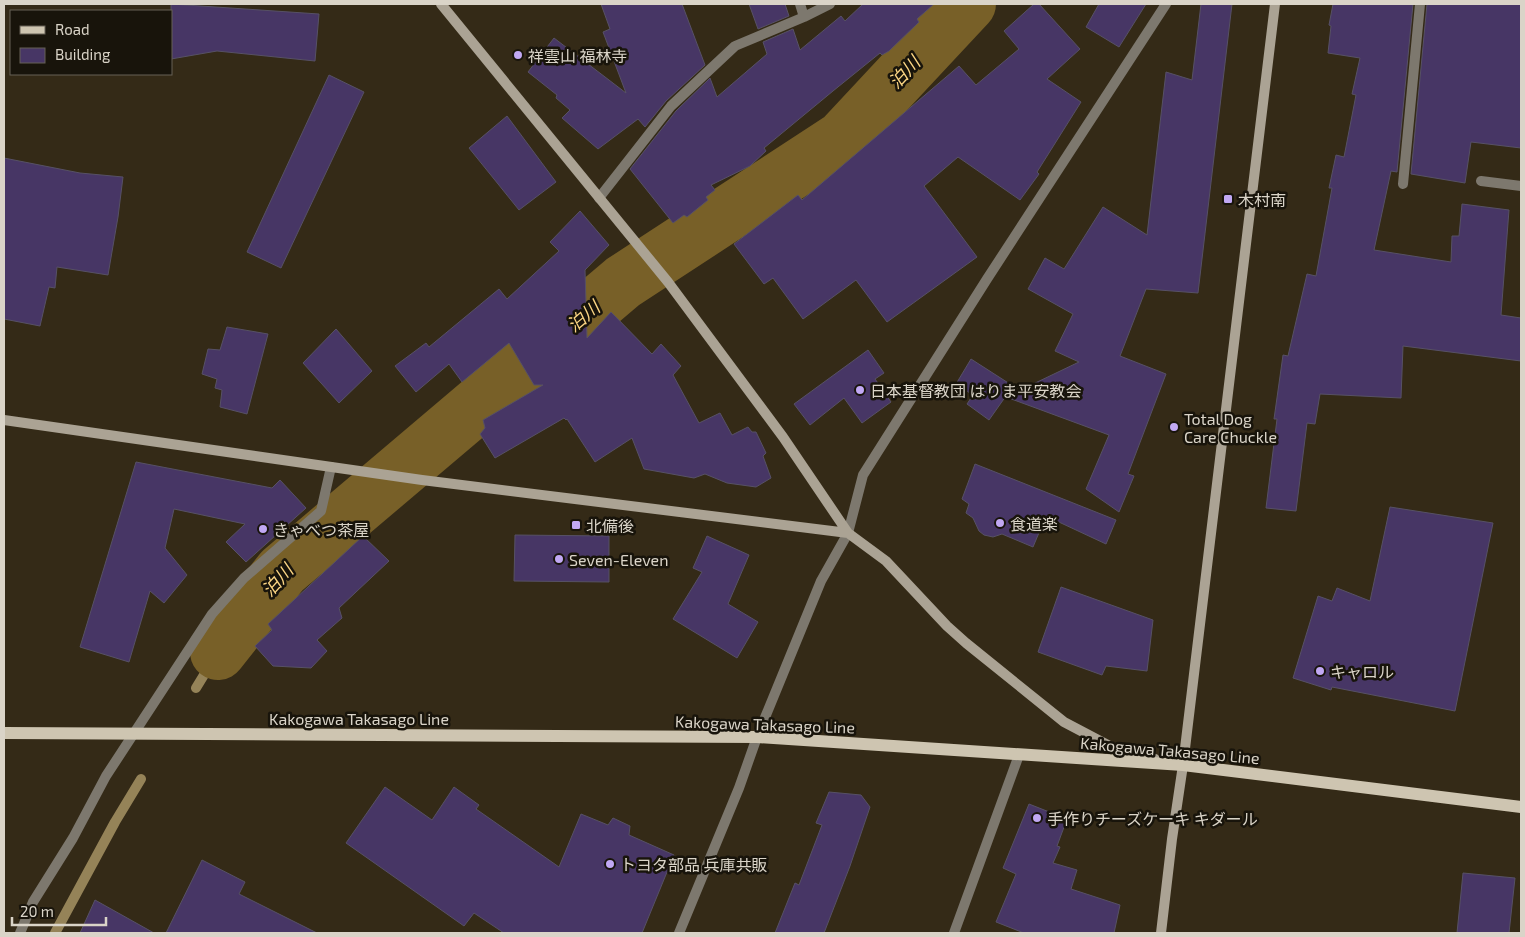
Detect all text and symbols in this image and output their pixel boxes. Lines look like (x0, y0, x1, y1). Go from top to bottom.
legend (10, 10, 172, 75)
text: Road (55, 20, 90, 38)
text: Building (55, 45, 111, 63)
place label: 祥雲山 福林寺 (528, 46, 628, 65)
marker: 祥雲山 福林寺 (512, 49, 524, 61)
water label: 泊川 (884, 50, 926, 93)
place label: 木村南 (1238, 190, 1286, 209)
marker: 木村南 (1222, 193, 1234, 205)
water label: 泊川 (562, 295, 605, 336)
place label: 日本基督教団 はりま平安教会 (870, 381, 1082, 400)
marker: 日本基督教団 はりま平安教会 (854, 384, 866, 396)
place label: Total Dog Care Chuckle (1184, 409, 1277, 446)
marker: Total Dog Care Chuckle (1168, 421, 1180, 433)
place label: 食道楽 (1010, 514, 1058, 533)
place label: 北備後 (586, 516, 634, 535)
marker: 食道楽 (994, 517, 1006, 529)
marker: 北備後 (570, 519, 582, 531)
place label: きゃべつ茶屋 (273, 520, 369, 539)
marker: きゃべつ茶屋 (257, 523, 269, 535)
place label: Seven-Eleven (569, 550, 669, 569)
marker: Seven-Eleven (553, 553, 565, 565)
water label: 泊川 (257, 558, 299, 601)
place label: キャロル (1330, 662, 1394, 681)
marker: キャロル (1314, 665, 1326, 677)
street label: Kakogawa Takasago Line (269, 709, 449, 728)
street label: Kakogawa Takasago Line (675, 711, 855, 737)
street label: Kakogawa Takasago Line (1080, 733, 1260, 767)
place label: 手作りチーズケーキ キダール (1047, 809, 1258, 828)
marker: 手作りチーズケーキ キダール (1031, 812, 1043, 824)
place label: トヨタ部品 兵庫共販 (620, 855, 768, 874)
marker: トヨタ部品 兵庫共販 (604, 858, 616, 870)
scale bar (12, 894, 106, 926)
text: 20 m (20, 902, 54, 920)

